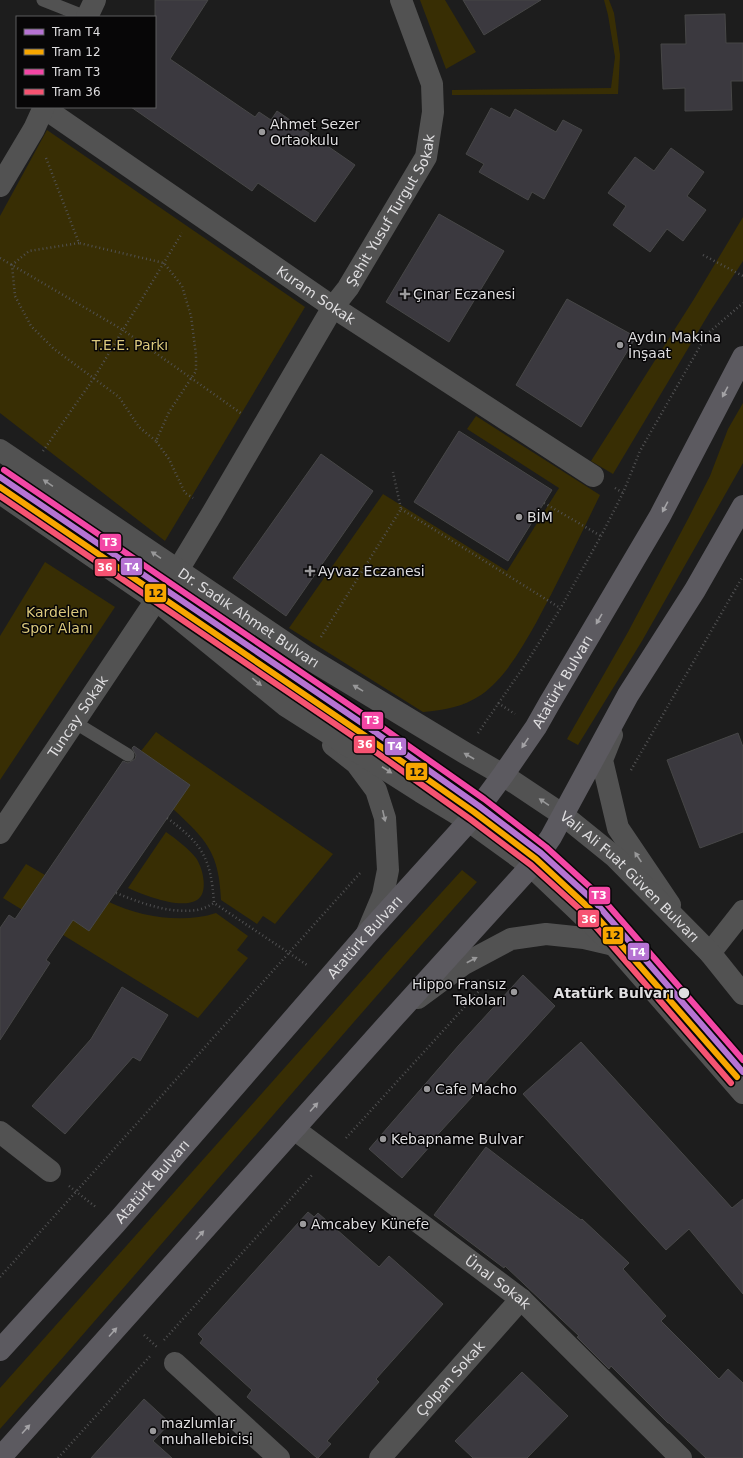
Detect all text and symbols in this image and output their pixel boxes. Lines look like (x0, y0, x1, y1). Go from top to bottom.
legend (16, 16, 156, 108)
text: Tram T4 (51, 25, 100, 39)
text: Tram 12 (51, 45, 101, 59)
text: Tram T3 (51, 65, 100, 79)
text: Tram 36 (51, 85, 101, 99)
place label: Ahmet Sezer Ortaokulu (270, 116, 360, 148)
marker: Ahmet Sezer Ortaokulu (257, 127, 267, 137)
street label: Şehit Yusuf Turgut Sokak (343, 132, 438, 289)
street label: Kuram Sokak (273, 263, 359, 328)
place label: Çınar Eczanesi (413, 286, 515, 302)
marker: Çınar Eczanesi (400, 289, 410, 299)
place label: Aydın Makina İnşaat (628, 329, 721, 361)
park label: T.E.E. Parkı (91, 337, 168, 353)
marker: Aydın Makina İnşaat (615, 340, 625, 350)
one-way arrow (722, 386, 728, 398)
one-way arrow (43, 479, 54, 486)
one-way arrow (661, 501, 668, 513)
place label: BİM (527, 508, 553, 525)
marker: BİM (514, 512, 524, 522)
line badge: T3 (99, 533, 122, 552)
text: T3 (102, 536, 118, 549)
one-way arrow (151, 551, 161, 559)
line badge: T4 (120, 557, 143, 576)
line badge: 36 (94, 558, 117, 577)
text: 36 (97, 561, 113, 574)
text: T4 (124, 561, 140, 574)
place label: Ayvaz Eczanesi (318, 563, 425, 579)
street label: Dr. Sadık Ahmet Bulvarı (175, 565, 322, 671)
marker: Ayvaz Eczanesi (305, 566, 315, 576)
line badge: 12 (144, 583, 167, 603)
text: 12 (148, 587, 164, 600)
park label: Kardelen Spor Alanı (21, 604, 93, 636)
one-way arrow (596, 613, 603, 625)
street label: Atatürk Bulvarı (529, 632, 596, 731)
street label: Tuncay Sokak (44, 672, 112, 762)
one-way arrow (251, 677, 262, 686)
one-way arrow (352, 685, 364, 692)
line badge: T3 (361, 711, 384, 730)
text: T3 (364, 714, 380, 727)
line badge: 36 (353, 735, 376, 754)
line badge: T4 (384, 737, 407, 756)
text: 36 (357, 738, 373, 751)
one-way arrow (521, 738, 529, 748)
text: T4 (387, 740, 403, 753)
one-way arrow (463, 752, 475, 759)
line badge: 12 (405, 762, 428, 781)
text: 12 (409, 766, 425, 779)
one-way arrow (381, 767, 393, 774)
one-way arrow (539, 798, 549, 806)
street label: Vali Ali Fuat Güven Bulvarı (557, 808, 703, 945)
one-way arrow (381, 809, 387, 822)
one-way arrow (634, 852, 642, 862)
line badge: T3 (588, 886, 611, 905)
text: T3 (591, 889, 607, 902)
street label: Atatürk Bulvarı (324, 892, 406, 982)
line badge: 36 (577, 909, 600, 928)
text: 36 (581, 913, 597, 926)
line badge: 12 (602, 926, 624, 945)
text: 12 (605, 929, 621, 942)
line badge: T4 (627, 942, 650, 961)
text: T4 (630, 946, 646, 959)
one-way arrow (466, 957, 478, 963)
place label: Hippo Fransız Takoları (412, 976, 506, 1008)
place label: Atatürk Bulvarı (554, 985, 674, 1001)
marker: Atatürk Bulvarı (677, 986, 691, 1000)
marker: Hippo Fransız Takoları (509, 987, 519, 997)
place label: Cafe Macho (435, 1081, 517, 1097)
marker: Cafe Macho (422, 1084, 432, 1094)
one-way arrow (309, 1102, 318, 1111)
place label: Kebapname Bulvar (391, 1131, 524, 1147)
marker: Kebapname Bulvar (378, 1134, 388, 1144)
street label: Atatürk Bulvarı (112, 1137, 193, 1226)
place label: Amcabey Künefe (311, 1216, 429, 1232)
marker: Amcabey Künefe (298, 1219, 308, 1229)
one-way arrow (195, 1230, 204, 1240)
street label: Ünal Sokak (462, 1251, 535, 1313)
one-way arrow (109, 1327, 118, 1337)
street label: Çolpan Sokak (413, 1337, 488, 1420)
place label: mazlumlar muhallebicisi (161, 1415, 253, 1447)
one-way arrow (21, 1424, 31, 1434)
marker: mazlumlar muhallebicisi (148, 1426, 158, 1436)

